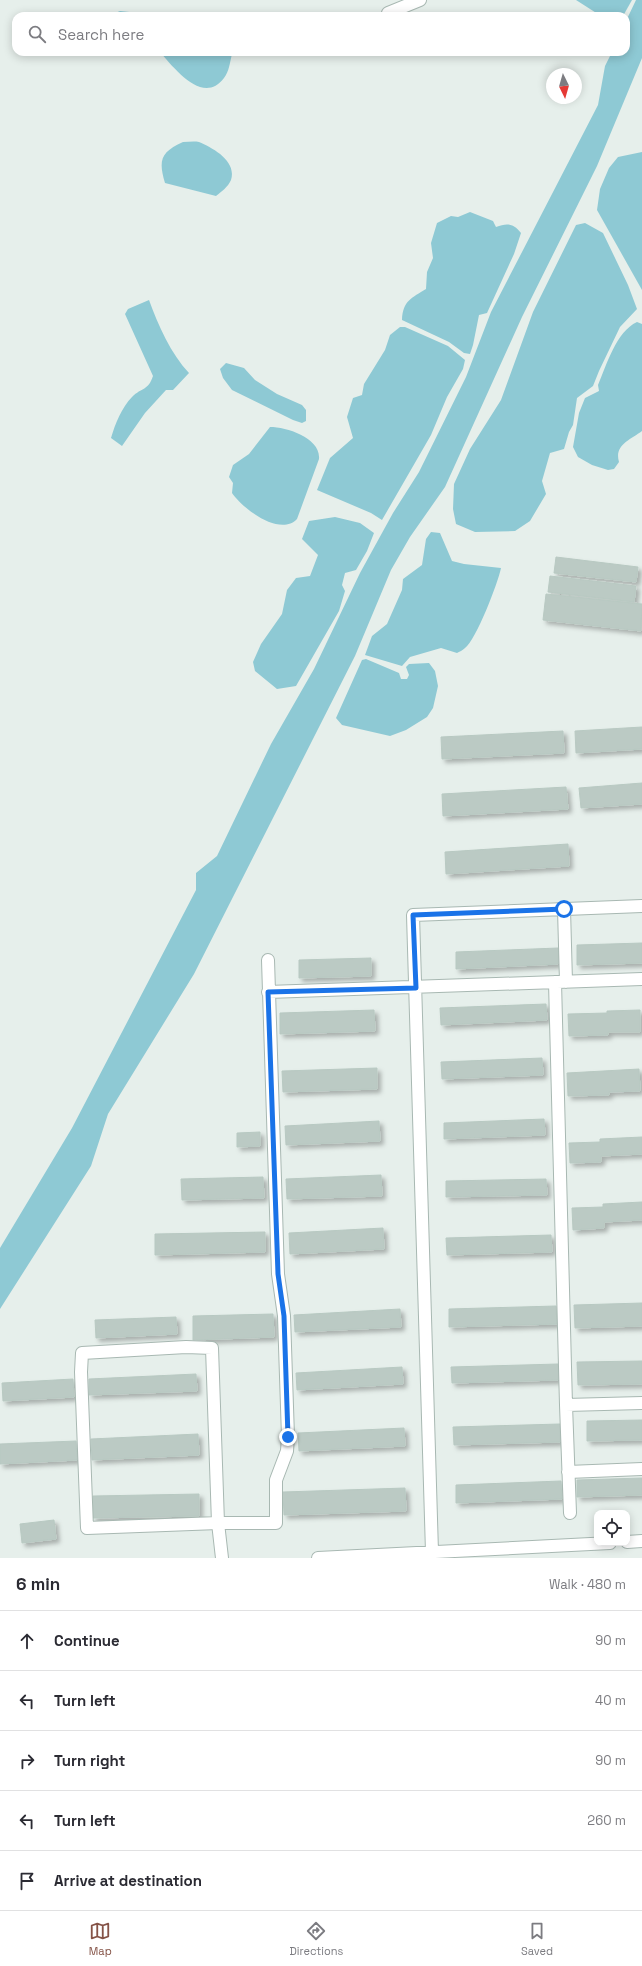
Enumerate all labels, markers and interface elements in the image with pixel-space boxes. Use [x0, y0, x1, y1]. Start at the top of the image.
search box [12, 12, 630, 56]
icon: search [26, 23, 48, 45]
text: Search here [58, 25, 144, 44]
north arrow [546, 68, 582, 104]
route start [555, 900, 573, 918]
route end [279, 1428, 297, 1446]
map controls [594, 1510, 630, 1546]
button: locate [594, 1510, 630, 1546]
text: 6 min [16, 1573, 60, 1595]
text: Walk · 480 m [549, 1576, 626, 1593]
icon: ahead [16, 1630, 38, 1652]
text: Continue [54, 1631, 120, 1650]
text: 90 m [595, 1632, 626, 1649]
icon: left [16, 1690, 38, 1712]
text: Turn left [54, 1691, 116, 1710]
text: 40 m [595, 1692, 626, 1709]
icon: right [16, 1750, 38, 1772]
text: Turn right [54, 1751, 125, 1770]
text: 90 m [595, 1752, 626, 1769]
icon: left [16, 1810, 38, 1832]
text: Turn left [54, 1811, 116, 1830]
text: 260 m [587, 1812, 626, 1829]
icon: arrive [16, 1870, 38, 1892]
text: Arrive at destination [54, 1871, 202, 1890]
tab: Map [89, 1920, 112, 1958]
tab: Directions [289, 1920, 343, 1958]
tab: Saved [521, 1920, 553, 1958]

